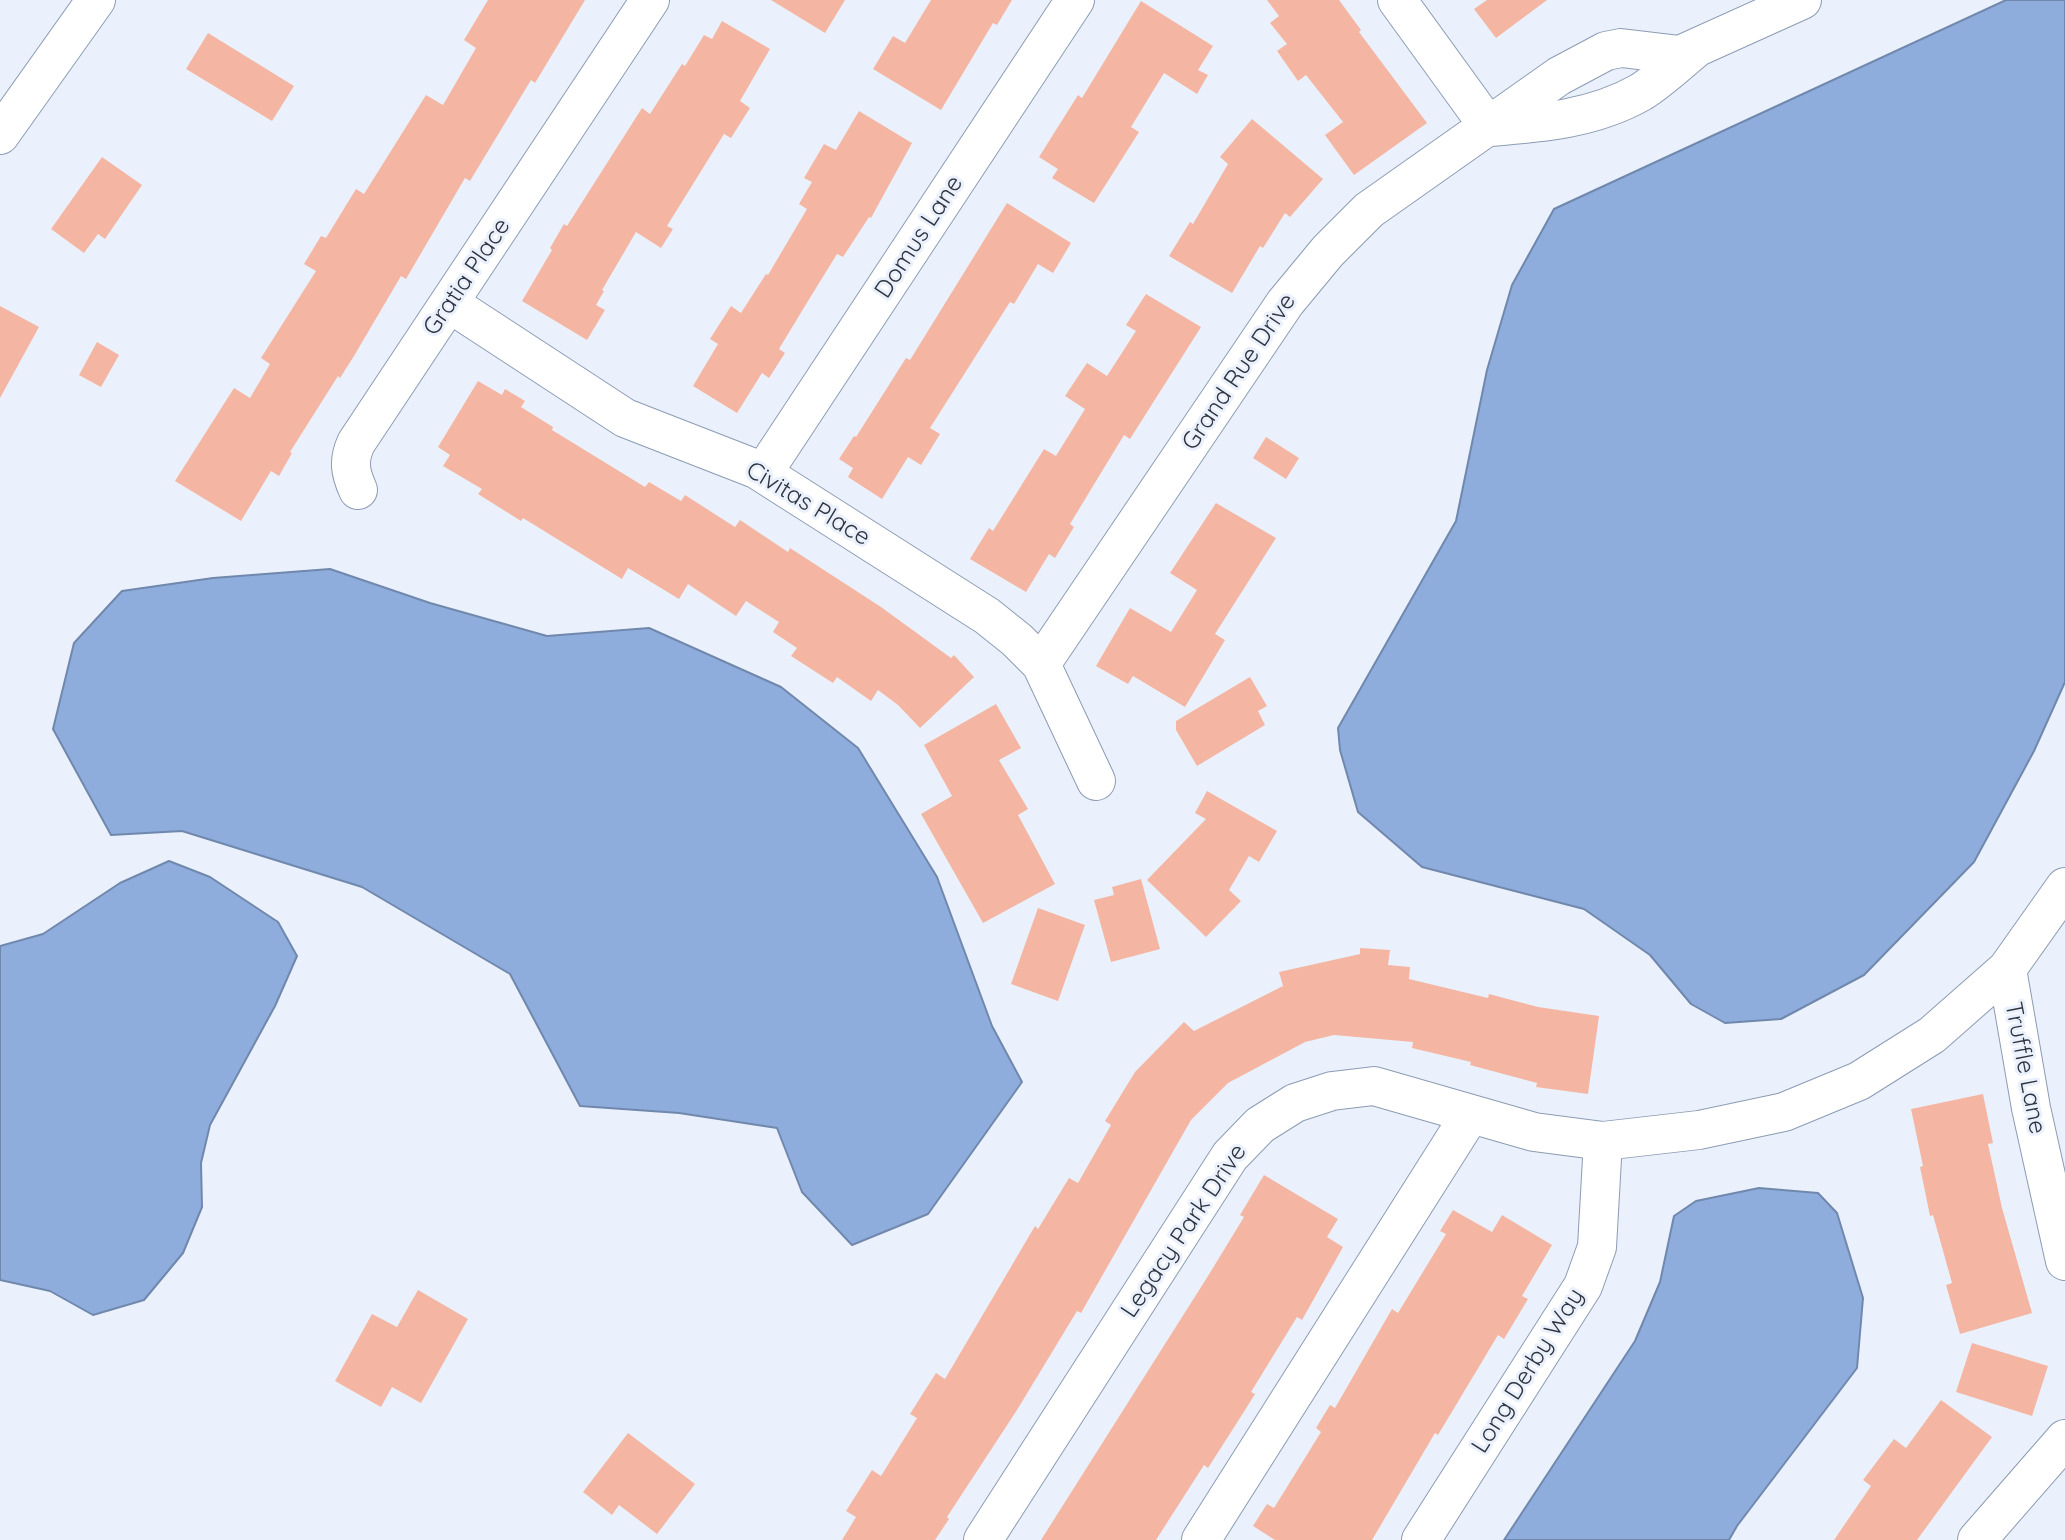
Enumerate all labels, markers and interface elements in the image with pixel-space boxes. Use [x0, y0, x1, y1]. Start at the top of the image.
street label: Domus Lane [869, 170, 969, 304]
street label: Gratia Place [417, 213, 517, 341]
street label: Grand Rue Drive [1176, 288, 1302, 456]
street label: Civitas Place [741, 456, 875, 552]
street label: Truffle Lane [1998, 1000, 2052, 1136]
street label: Legacy Park Drive [1115, 1139, 1253, 1323]
street label: Long Derby Way [1466, 1283, 1590, 1459]

